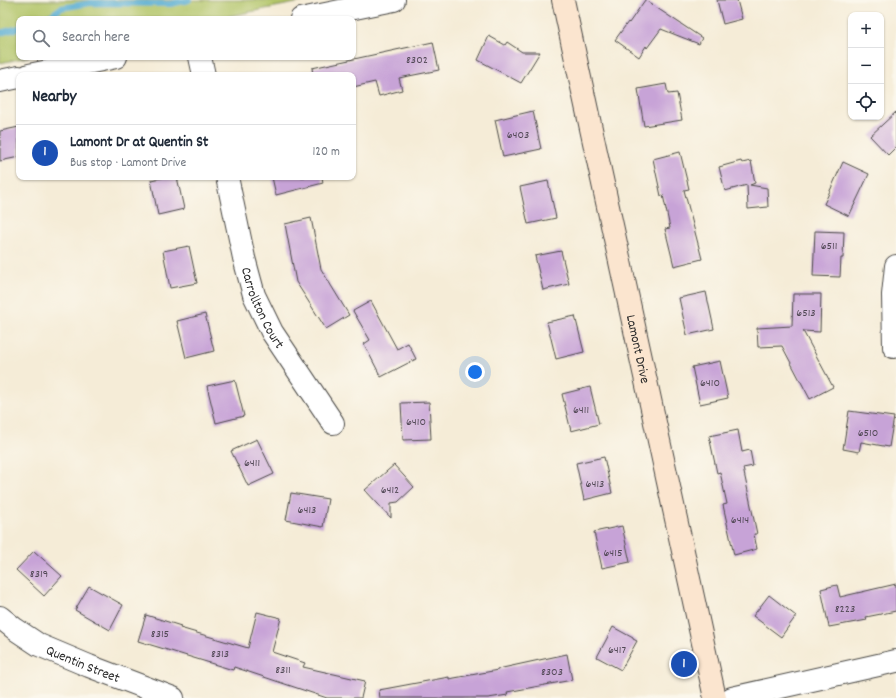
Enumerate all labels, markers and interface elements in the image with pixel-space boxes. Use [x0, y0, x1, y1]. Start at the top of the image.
map controls [848, 12, 884, 120]
button: + [848, 12, 884, 48]
search box [16, 16, 356, 60]
icon: search [30, 27, 52, 49]
text: Search here [62, 27, 130, 49]
button: − [848, 48, 884, 84]
house number: 8302 [406, 52, 428, 69]
button: locate [848, 84, 884, 120]
text: Nearby [32, 86, 76, 110]
house number: 6403 [507, 127, 529, 144]
text: Lamont Dr at Quentin St [70, 132, 208, 154]
text: 1 [44, 143, 46, 162]
text: 120 m [312, 143, 340, 162]
text: Bus stop · Lamont Drive [70, 154, 186, 173]
house number: 6511 [821, 238, 837, 255]
street label: Carrollton Court [235, 265, 288, 353]
house number: 6513 [796, 305, 816, 322]
street label: Lamont Drive [620, 313, 654, 386]
your location [465, 362, 485, 382]
house number: 6410 [700, 375, 720, 392]
house number: 6411 [573, 402, 589, 419]
house number: 6410 [406, 414, 426, 431]
house number: 6510 [858, 425, 878, 442]
house number: 6411 [244, 455, 260, 472]
house number: 6413 [586, 476, 604, 493]
house number: 6412 [381, 482, 399, 499]
house number: 6413 [298, 502, 316, 519]
house number: 6414 [731, 512, 749, 529]
house number: 6415 [603, 545, 623, 562]
house number: 8319 [30, 566, 48, 583]
house number: 8223 [835, 601, 855, 618]
house number: 8315 [151, 626, 169, 643]
street label: Quentin Street [42, 641, 123, 689]
house number: 6417 [608, 642, 626, 659]
house number: 8313 [211, 646, 229, 663]
pin: 1 [671, 649, 697, 679]
house number: 8311 [275, 662, 291, 679]
house number: 8303 [541, 664, 563, 681]

